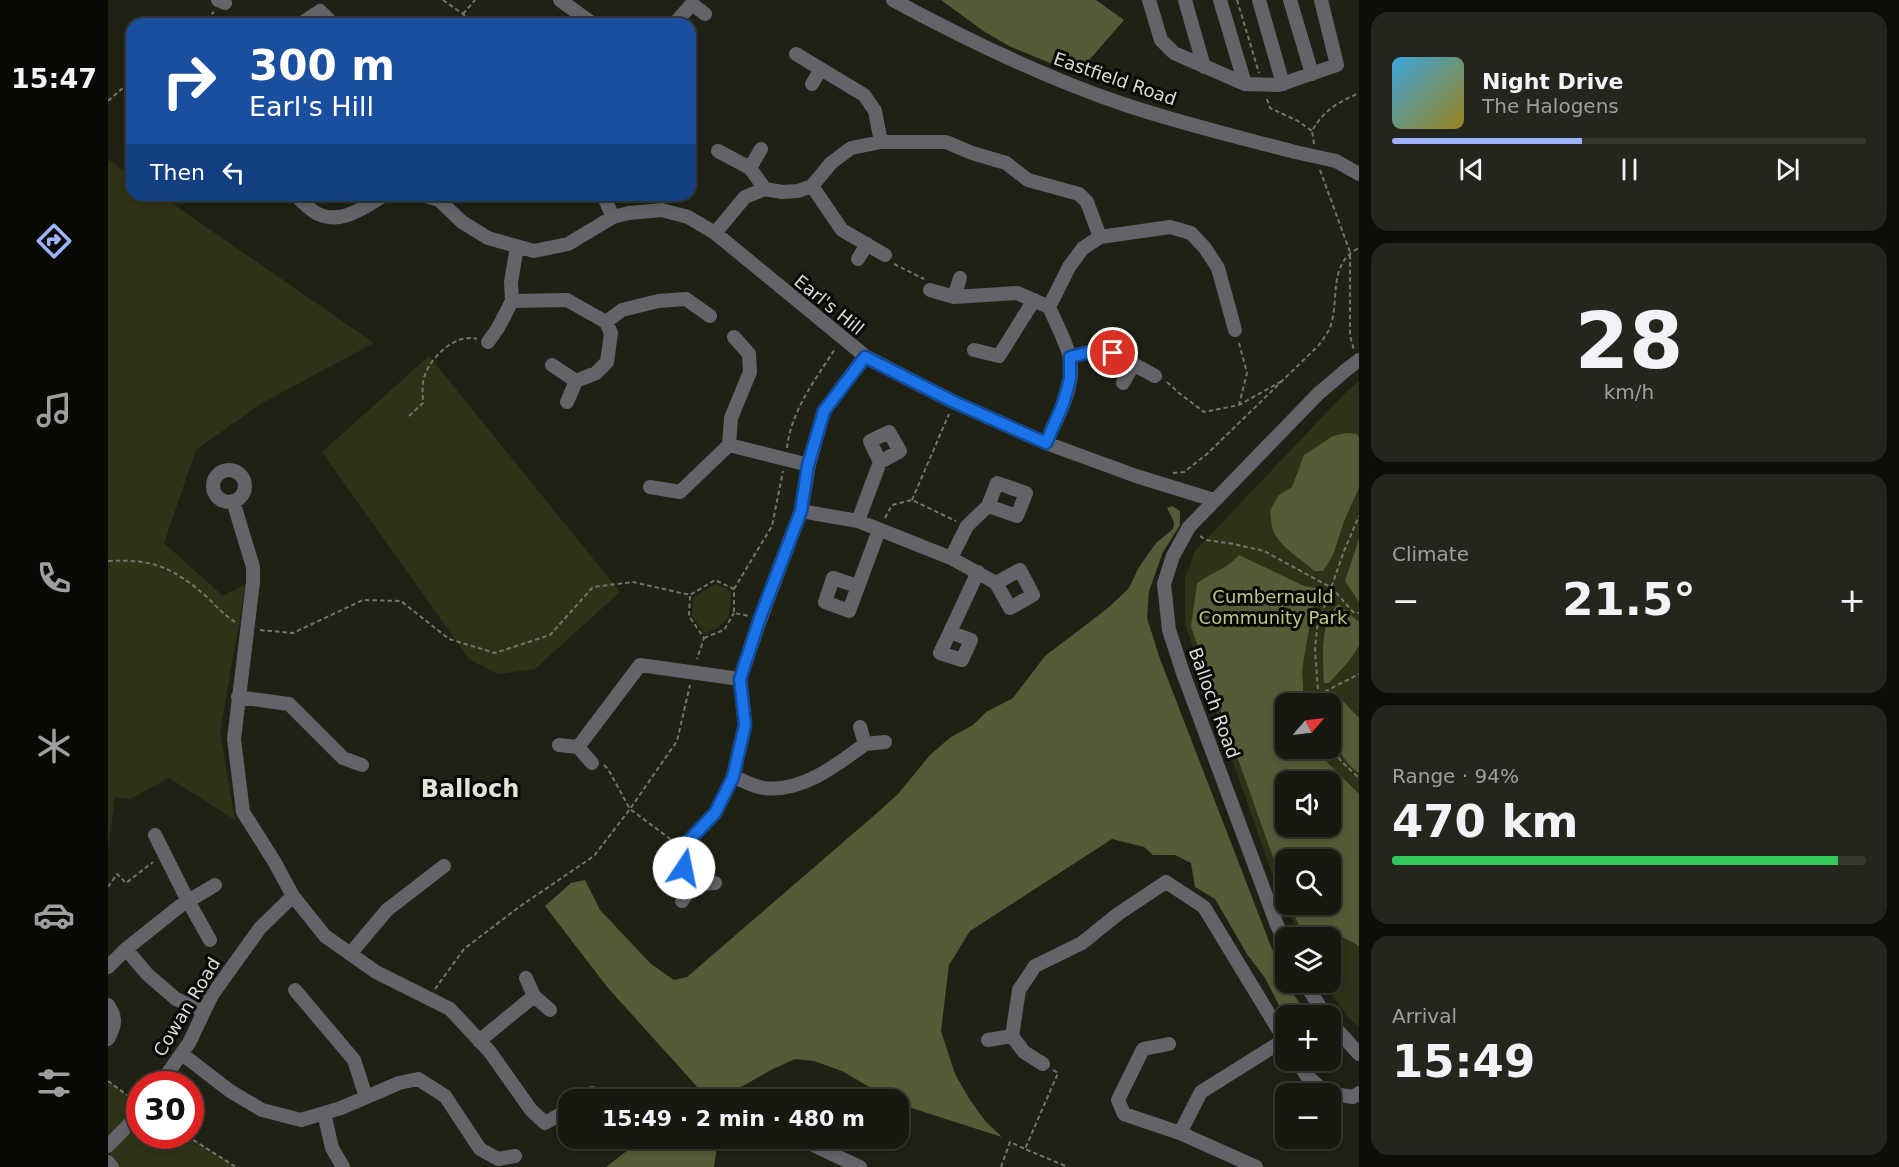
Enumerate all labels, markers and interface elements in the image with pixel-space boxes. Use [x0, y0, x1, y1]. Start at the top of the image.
text: 300 m [249, 41, 395, 90]
icon: right [150, 42, 228, 120]
street label: Eastfield Road [1051, 48, 1179, 109]
text: 15:47 [11, 63, 97, 94]
text: Night Drive [1482, 69, 1623, 94]
text: Earl's Hill [249, 91, 374, 122]
text: The Halogens [1482, 94, 1619, 118]
icon: previous [1455, 153, 1488, 186]
icon: pause [1613, 153, 1646, 186]
icon: next [1771, 153, 1804, 186]
icon: left [217, 156, 250, 189]
text: Then [150, 160, 205, 185]
icon: directions [33, 220, 75, 262]
street label: Earl's Hill [790, 270, 868, 339]
text: 28 [1575, 296, 1683, 386]
pin [1087, 327, 1138, 378]
icon: arrive [1096, 336, 1129, 369]
text: km/h [1604, 380, 1654, 404]
icon: music [33, 389, 75, 431]
text: Climate [1392, 542, 1469, 566]
icon: phone [33, 557, 75, 599]
text: 21.5° [1562, 573, 1696, 626]
text: − [1392, 581, 1420, 620]
text: + [1838, 581, 1866, 620]
park label: Cumbernauld Community Park [1199, 586, 1348, 628]
street label: Balloch Road [1185, 644, 1244, 761]
north arrow [1275, 693, 1341, 759]
map controls [1275, 693, 1341, 1149]
icon: climate [33, 725, 75, 767]
text: Range · 94% [1392, 764, 1519, 788]
button: sound [1275, 771, 1341, 837]
district label: Balloch [421, 775, 519, 803]
text: 470 km [1392, 795, 1578, 848]
position arrow [652, 836, 716, 900]
button: search [1275, 849, 1341, 915]
icon: car [33, 894, 75, 936]
button: layers [1275, 927, 1341, 993]
street label: Cowan Road [149, 953, 224, 1060]
text: Arrival [1392, 1004, 1457, 1028]
button: + [1275, 1005, 1341, 1071]
text: 15:49 [1392, 1035, 1535, 1088]
icon: filters [33, 1062, 75, 1104]
speed limit sign: 30 [126, 1071, 204, 1149]
button: − [1275, 1083, 1341, 1149]
text: 15:49 · 2 min · 480 m [602, 1106, 865, 1131]

